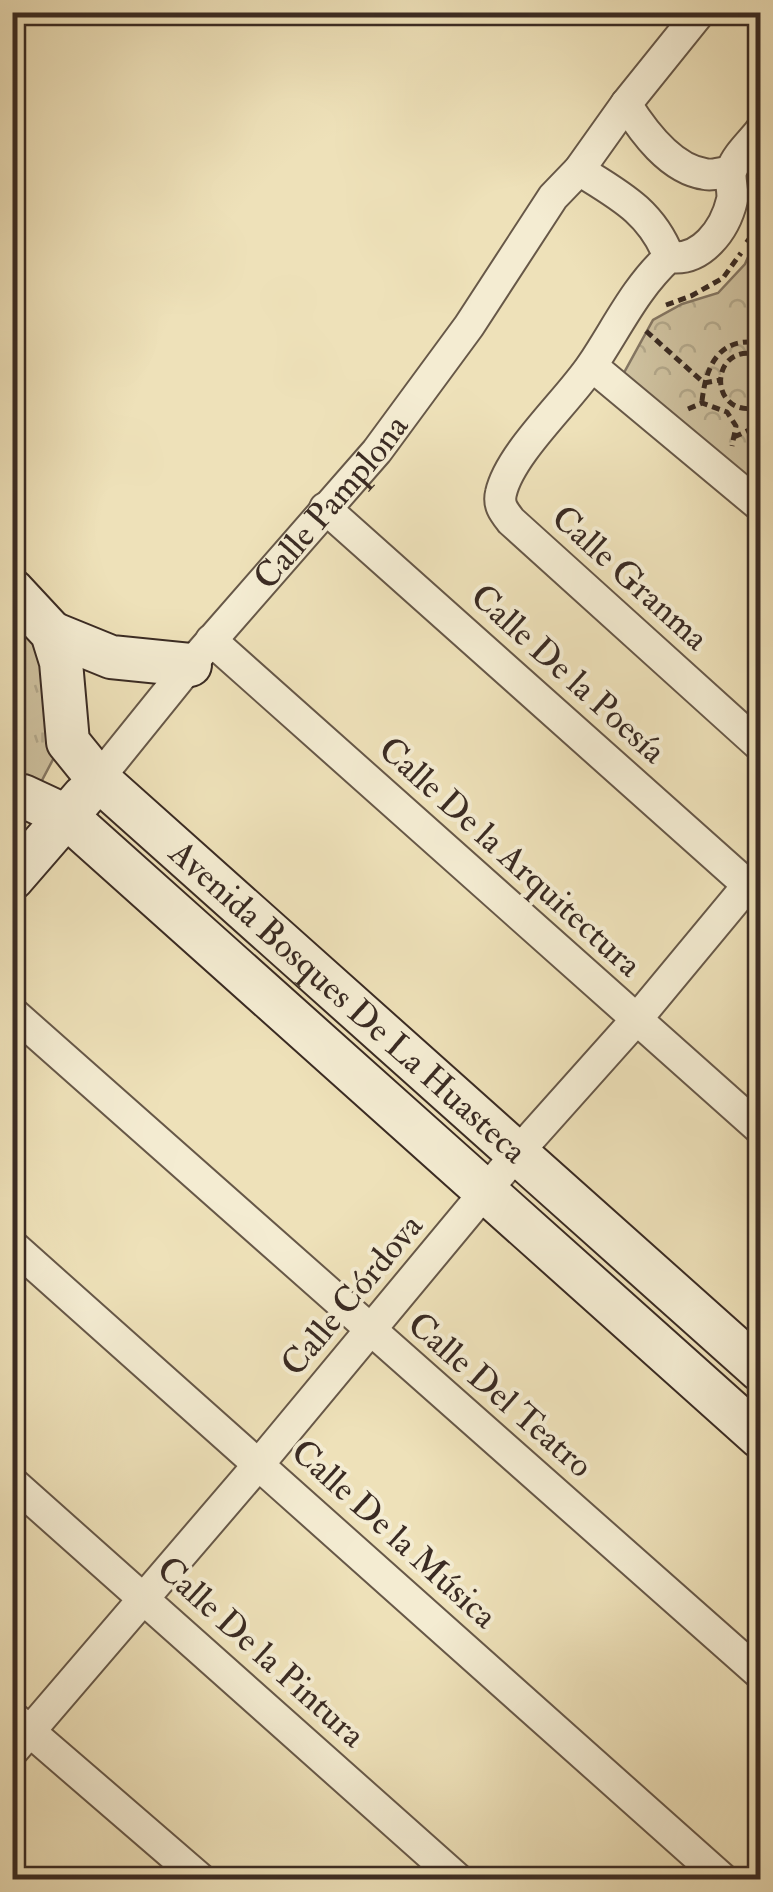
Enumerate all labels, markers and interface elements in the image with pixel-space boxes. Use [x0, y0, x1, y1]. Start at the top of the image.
street label: Calle Pamplona [244, 406, 419, 599]
street label: Calle Granma [542, 496, 718, 660]
street label: Calle De la Poesía [461, 575, 675, 774]
street label: Calle De la Arquitectura [369, 727, 651, 987]
street label: Avenida Bosques De La Huasteca [159, 830, 536, 1174]
street label: Calle Córdova [271, 1205, 433, 1385]
street label: Calle Del Teatro [398, 1303, 602, 1487]
street label: Calle De la Música [282, 1430, 507, 1638]
street label: Calle De la Pintura [148, 1547, 375, 1758]

